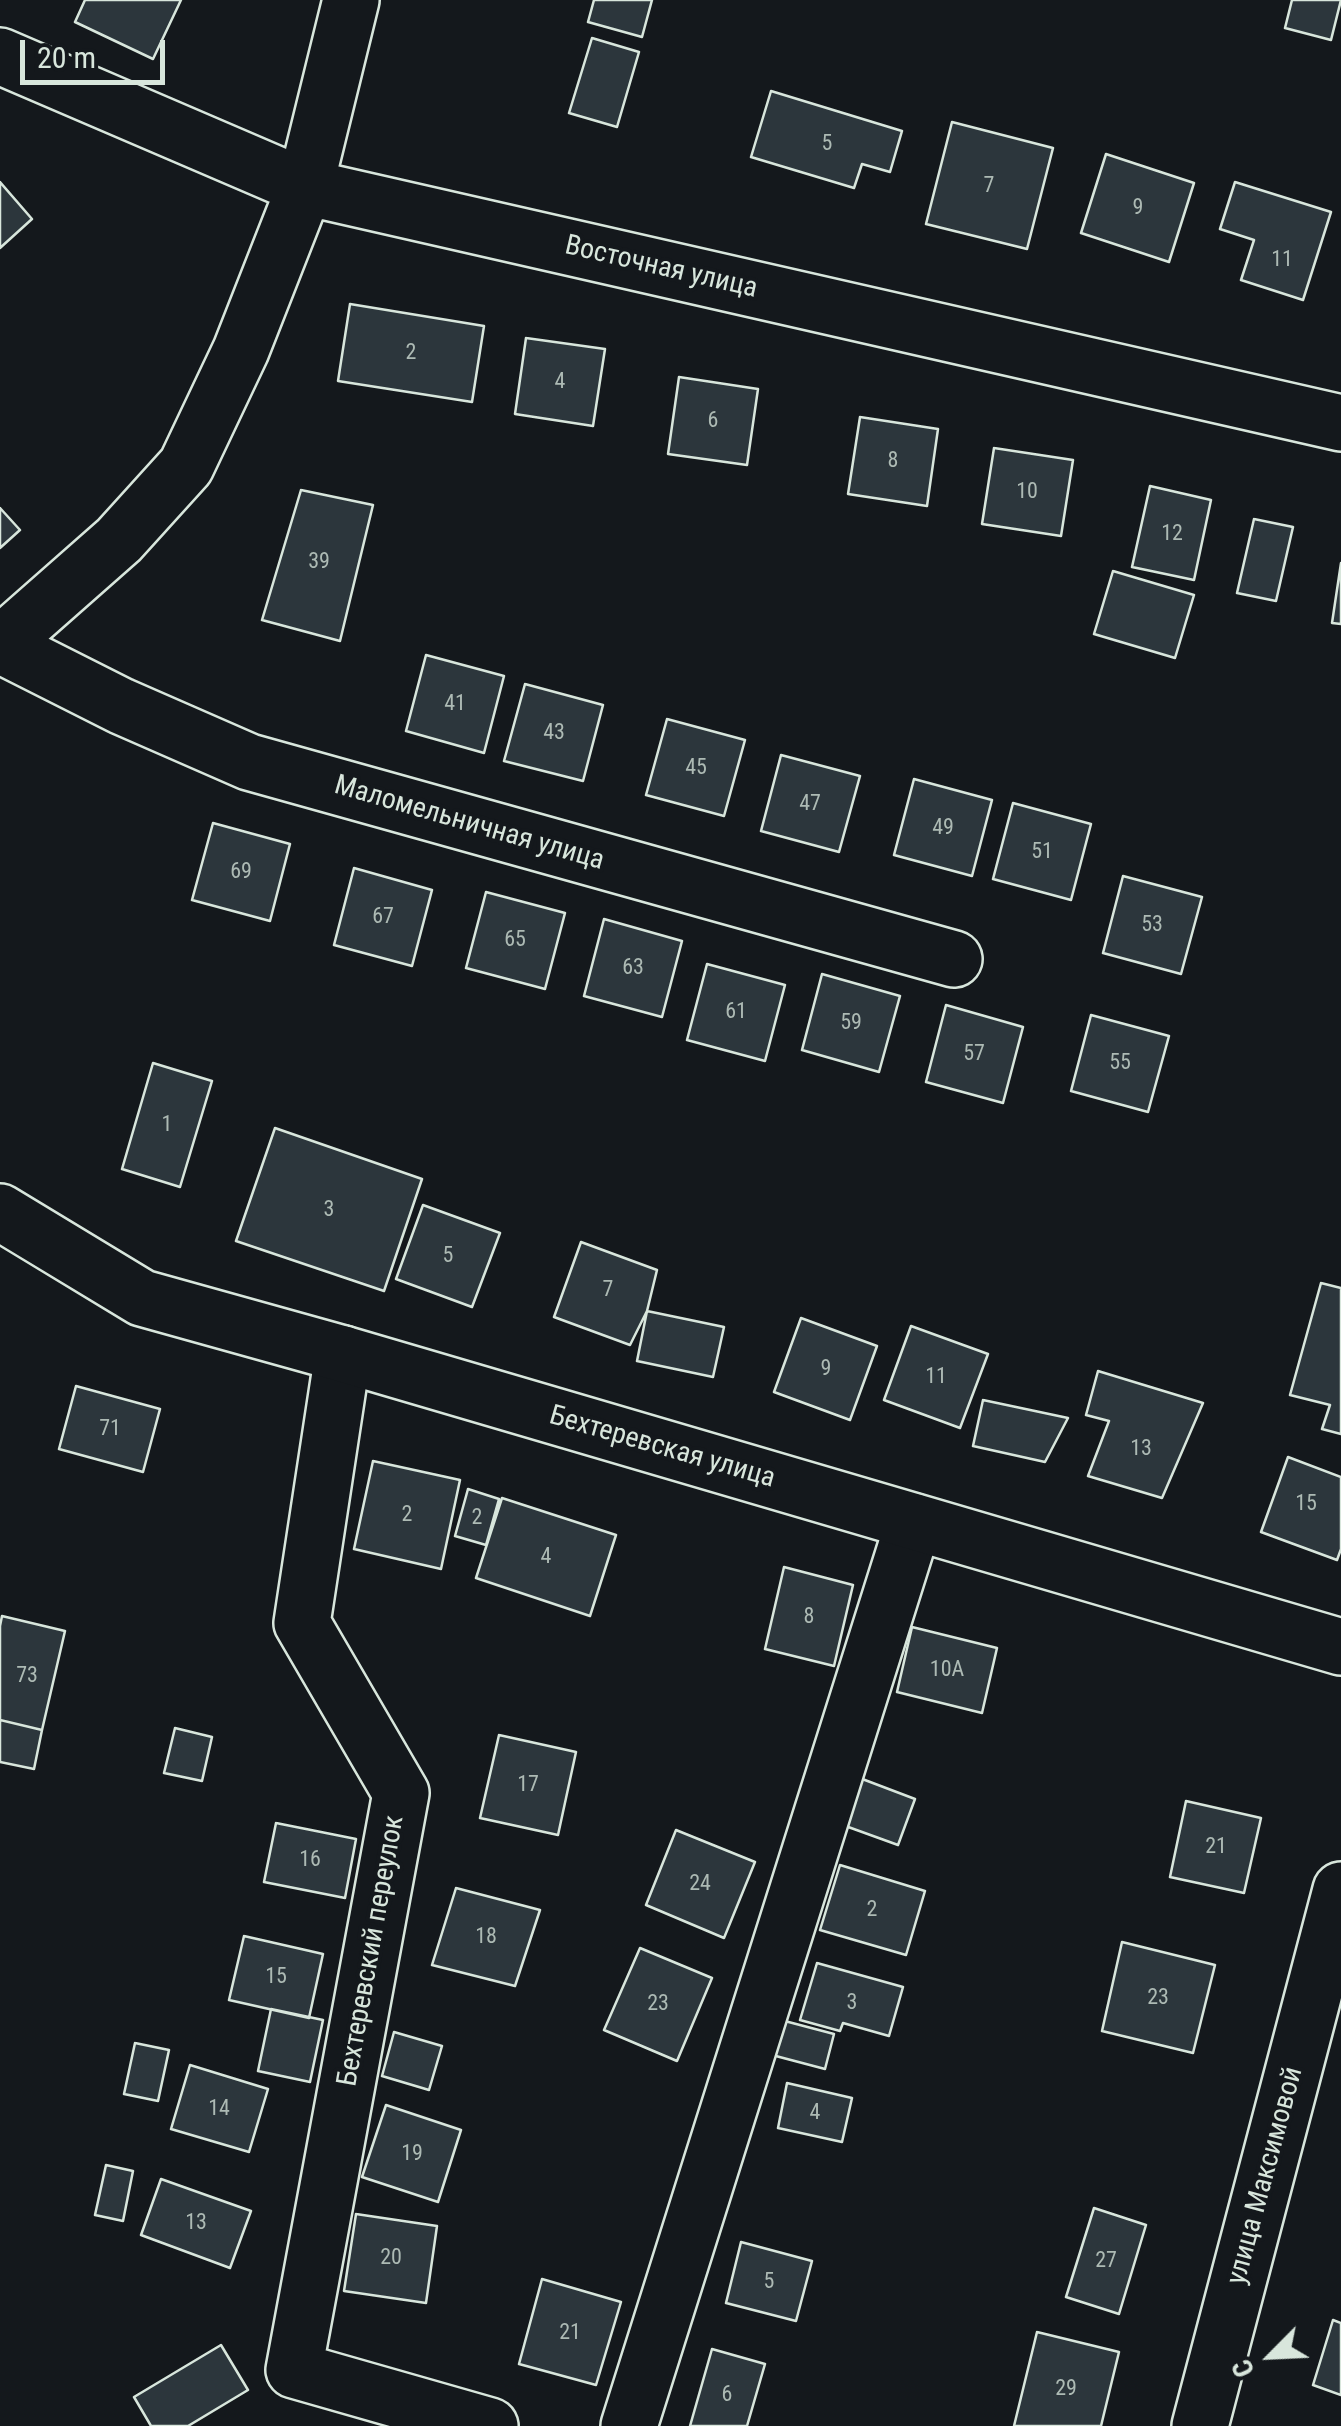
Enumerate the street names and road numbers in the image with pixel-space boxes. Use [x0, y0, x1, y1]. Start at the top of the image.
street label: Восточная улица [562, 230, 760, 306]
street label: Маломельничная улица [330, 769, 608, 879]
street label: Бехтеревская улица [545, 1400, 779, 1496]
street label: Бехтеревский переулок [332, 1813, 412, 2089]
street label: улица Максимовой [1221, 2064, 1311, 2288]

